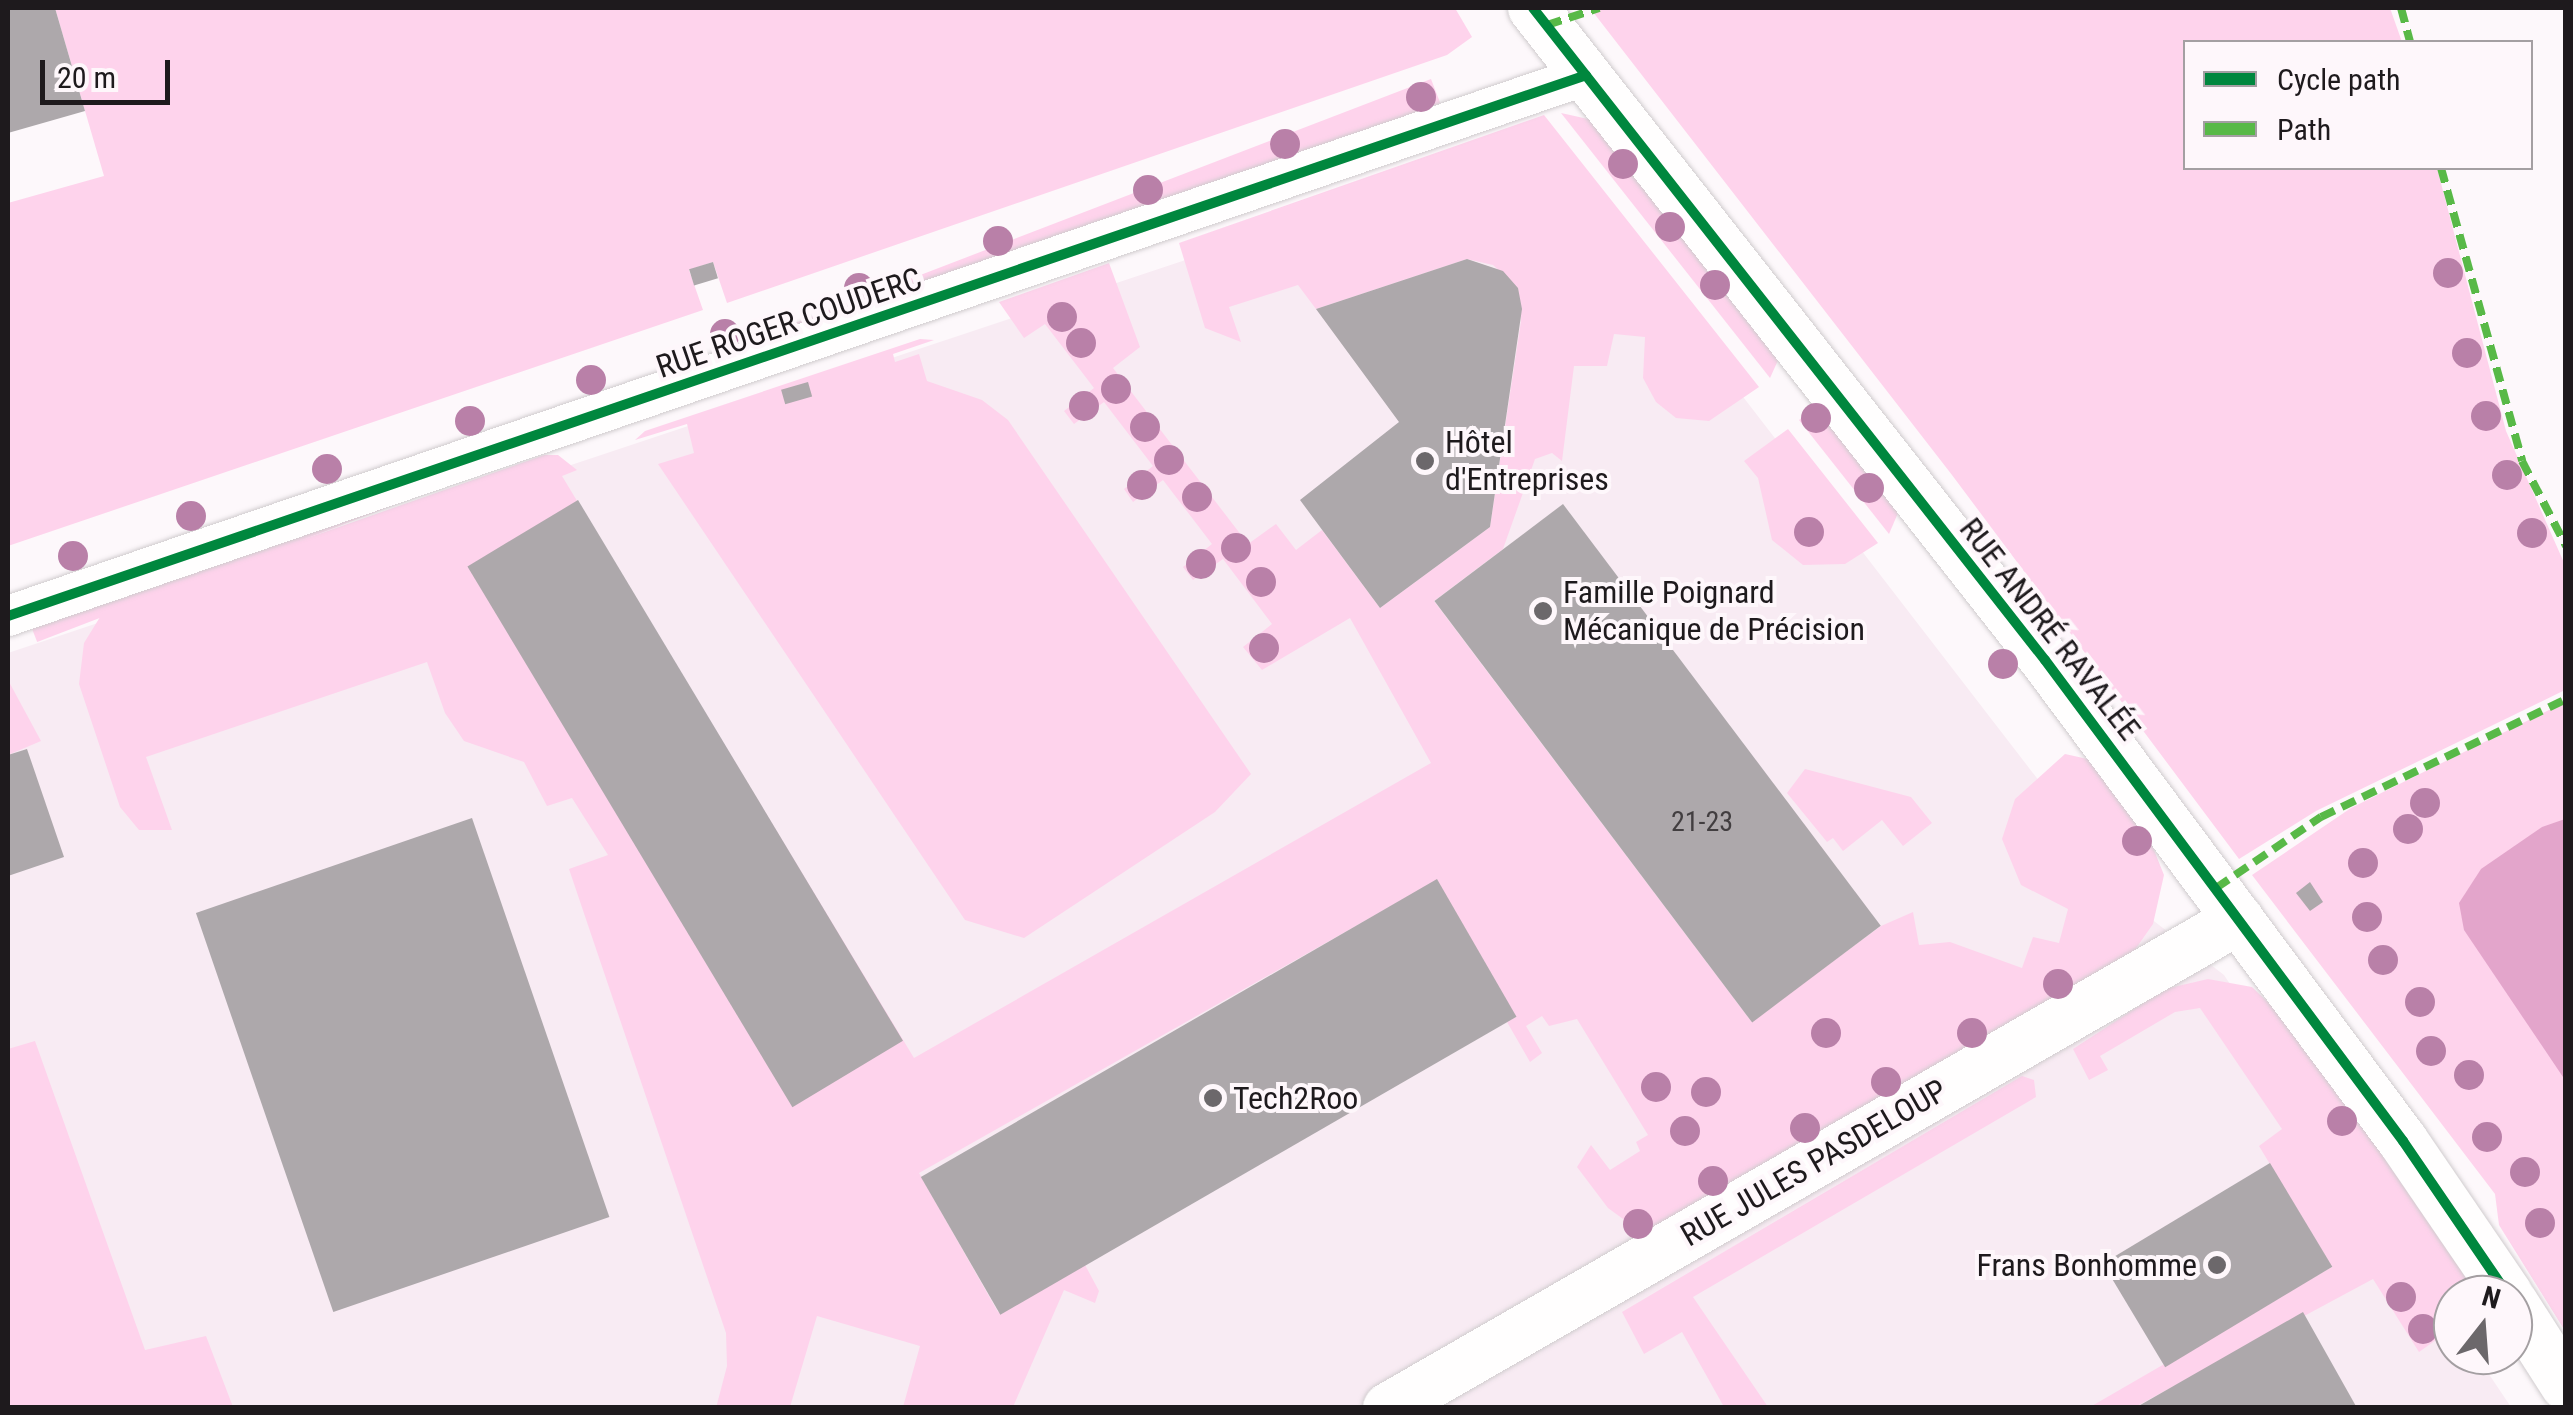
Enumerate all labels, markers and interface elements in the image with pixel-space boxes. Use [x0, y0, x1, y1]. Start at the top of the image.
scale bar [45, 40, 175, 102]
legend [2183, 40, 2533, 170]
text: 20 m [57, 60, 116, 95]
text: Cycle path [2277, 62, 2401, 97]
text: Path [2277, 112, 2331, 147]
street label: RUE ROGER COUDERC [651, 260, 927, 386]
place label: Hôtel d'Entreprises [1445, 424, 1609, 499]
marker: Hôtel d'Entreprises [1414, 450, 1436, 472]
street label: RUE ANDRÉ RAVALÉE [1951, 510, 2149, 748]
place label: Famille Poignard Mécanique de Précision [1563, 574, 1865, 649]
marker: Famille Poignard Mécanique de Précision [1532, 600, 1554, 622]
house number: 21-23 [1671, 805, 1733, 839]
street label: RUE JULES PASDELOUP [1674, 1071, 1954, 1255]
place label: Tech2Roo [1233, 1079, 1358, 1117]
marker: Tech2Roo [1202, 1087, 1224, 1109]
place label: Frans Bonhomme [1976, 1246, 2197, 1284]
marker: Frans Bonhomme [2206, 1254, 2228, 1276]
north arrow [2433, 1275, 2533, 1375]
text: N [2478, 1279, 2504, 1316]

